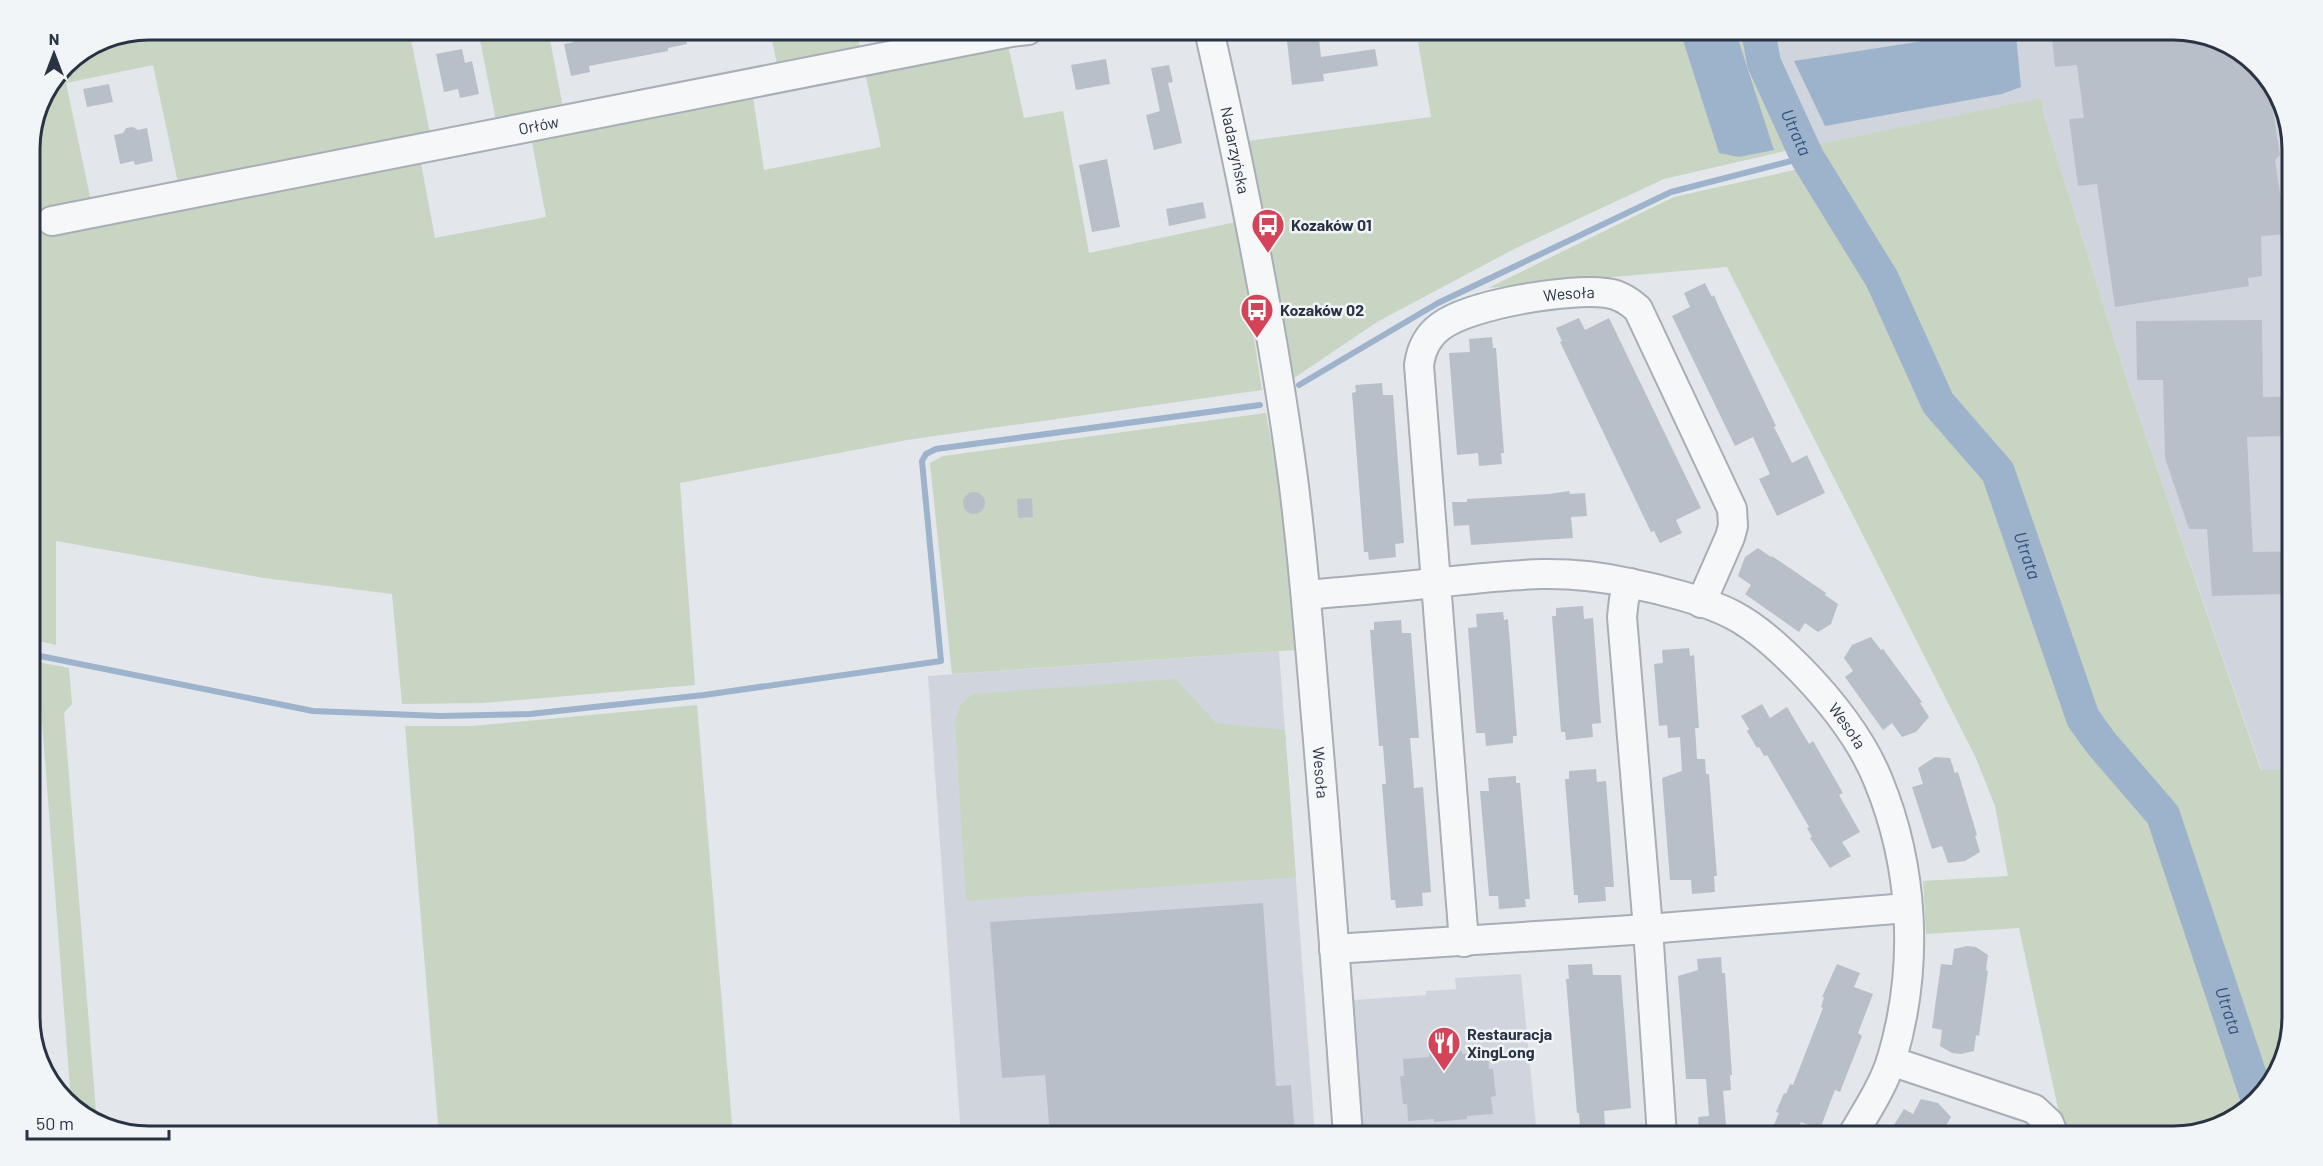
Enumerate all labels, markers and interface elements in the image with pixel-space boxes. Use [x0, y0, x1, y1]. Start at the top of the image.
north arrow [24, 24, 84, 84]
text: N [49, 29, 59, 48]
street label: Nadarzyńska [1217, 105, 1254, 195]
water label: Utrata [1776, 105, 1817, 159]
street label: Orłów [517, 111, 561, 138]
bus stop icon: Kozaków 01 [1250, 207, 1286, 254]
place label: Kozaków 01 [1291, 215, 1372, 234]
street label: Wesoła [1542, 282, 1595, 305]
bus stop icon: Kozaków 02 [1239, 292, 1275, 339]
place label: Kozaków 02 [1280, 300, 1364, 319]
water label: Utrata [2009, 528, 2046, 582]
street label: Wesoła [1825, 699, 1870, 752]
street label: Wesoła [1310, 746, 1333, 799]
water label: Utrata [2211, 984, 2247, 1037]
place label: Restauracja XingLong [1467, 1024, 1552, 1061]
restaurant icon: Restauracja XingLong [1426, 1025, 1462, 1072]
scale bar [27, 1103, 170, 1141]
text: 50 m [36, 1112, 74, 1134]

